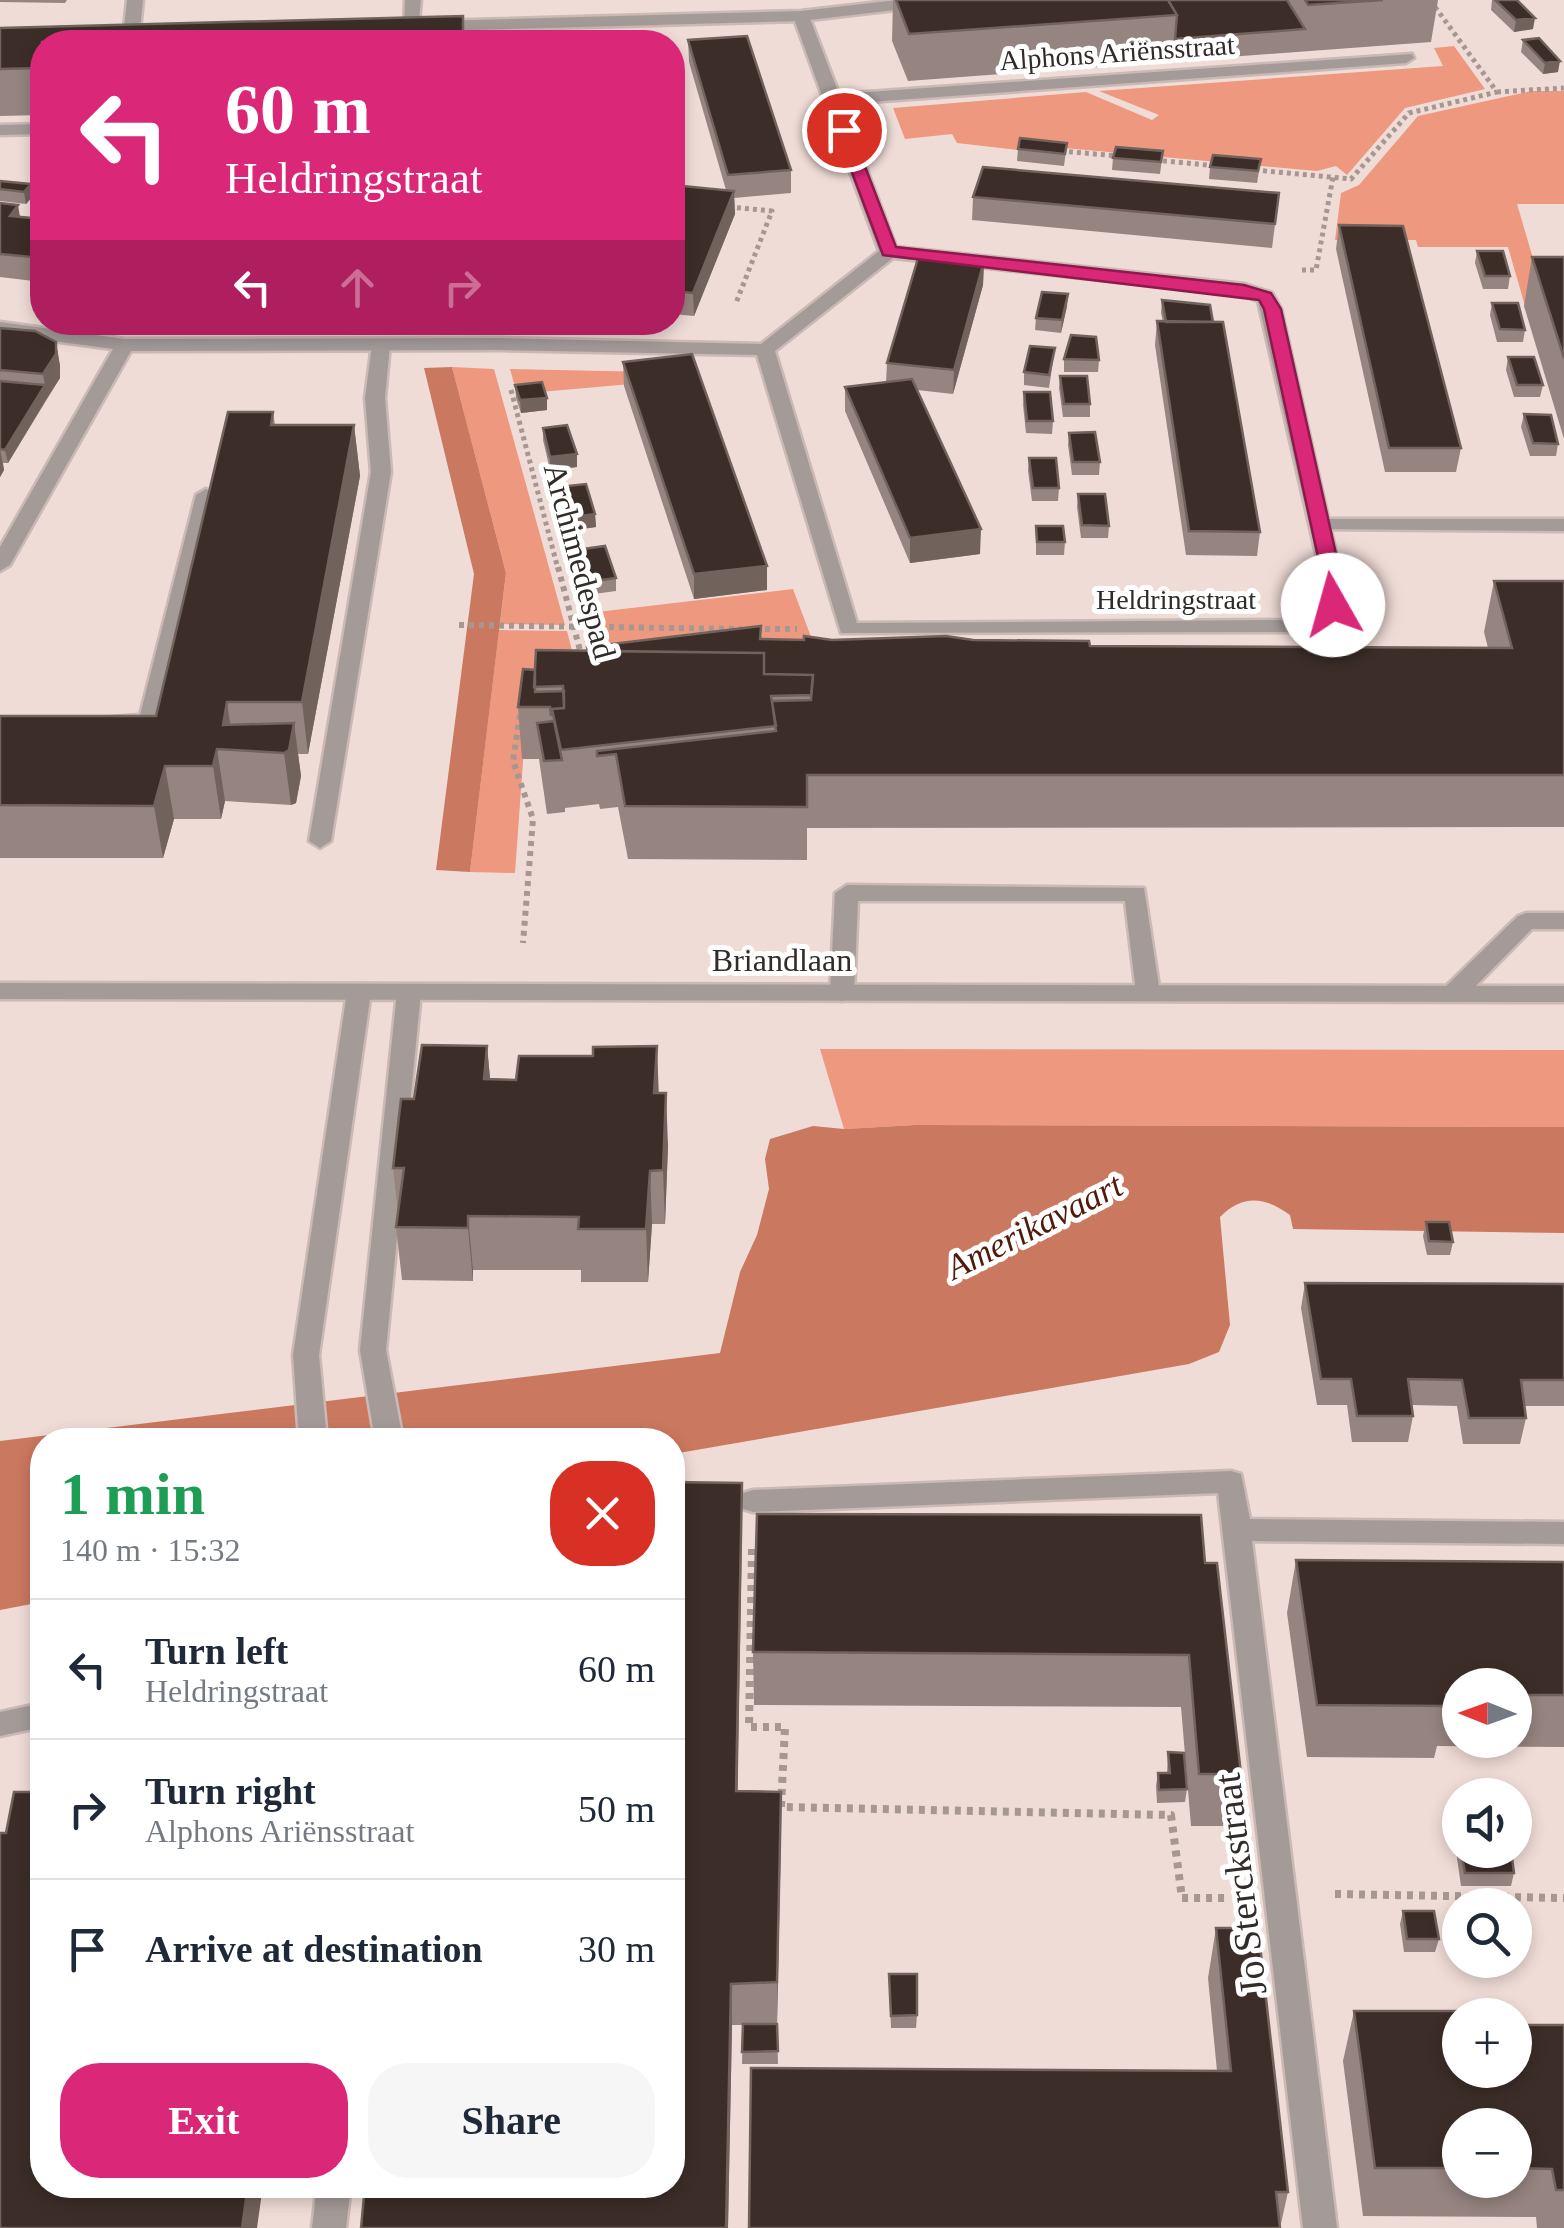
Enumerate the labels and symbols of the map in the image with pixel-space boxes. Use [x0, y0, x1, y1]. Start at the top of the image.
street label: Alphons Ariënsstraat [998, 29, 1236, 76]
pin [802, 88, 887, 173]
street label: Archimedespad [537, 459, 623, 663]
position arrow [1281, 553, 1385, 657]
street label: Heldringstraat [1096, 584, 1256, 615]
street label: Briandlaan [712, 942, 852, 978]
water label: Amerikavaart [938, 1165, 1130, 1288]
north arrow [1442, 1668, 1532, 1758]
street label: Jo Sterckstraat [1206, 1771, 1274, 1997]

